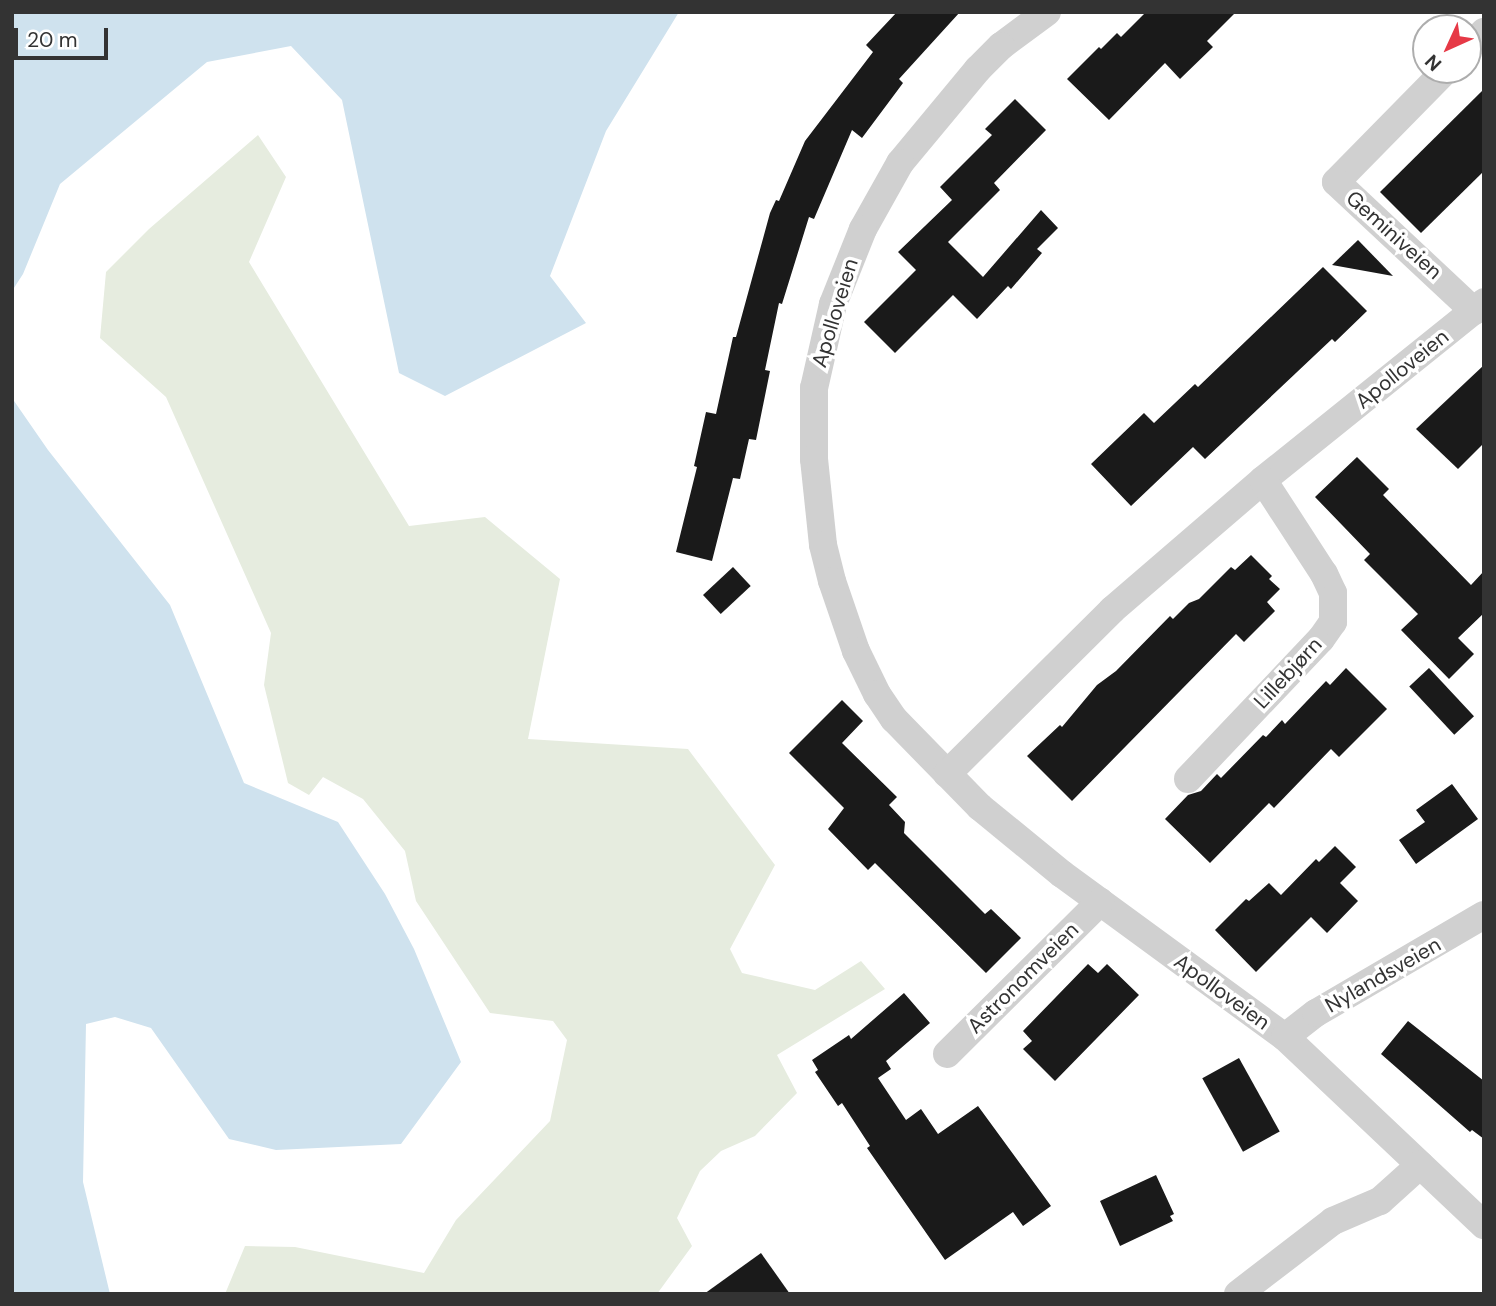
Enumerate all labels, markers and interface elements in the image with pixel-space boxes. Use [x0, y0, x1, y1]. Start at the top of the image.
scale bar [18, 14, 112, 58]
north arrow [1412, 14, 1482, 84]
text: 20 m [27, 26, 78, 54]
text: N [1419, 49, 1447, 77]
street label: Geminiveien [1341, 185, 1447, 285]
street label: Apolloveien [807, 256, 863, 370]
street label: Apolloveien [1350, 324, 1454, 414]
street label: Lillebjørn [1249, 632, 1327, 714]
street label: Astronomveien [962, 917, 1084, 1039]
street label: Nylandsveien [1321, 932, 1445, 1018]
street label: Apolloveien [1169, 949, 1275, 1035]

